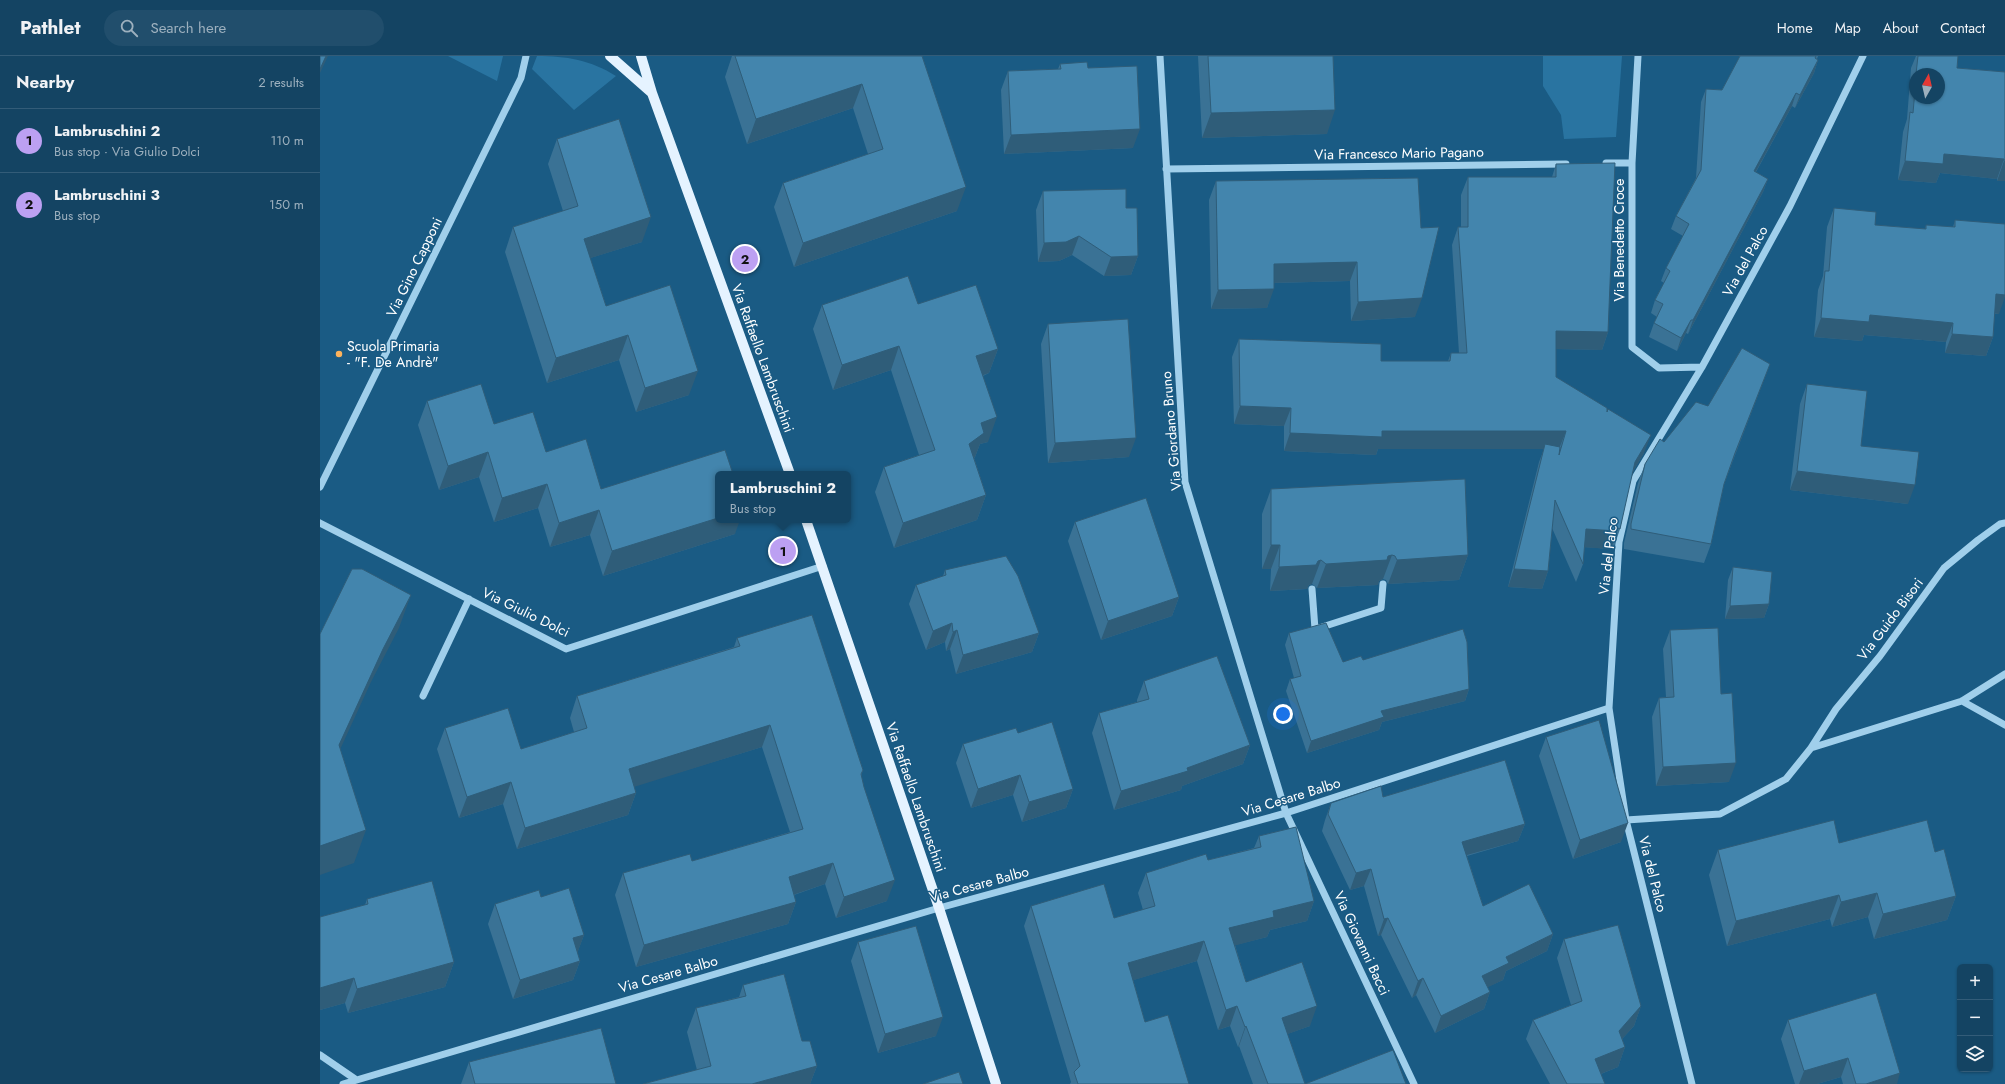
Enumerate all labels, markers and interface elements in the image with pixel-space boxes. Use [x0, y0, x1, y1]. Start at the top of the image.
search box [104, 10, 384, 46]
text: Pathlet [20, 14, 80, 41]
icon: search [118, 17, 140, 39]
text: Search here [150, 17, 226, 39]
text: Home [1777, 18, 1813, 38]
text: Map [1835, 18, 1861, 38]
text: About [1883, 18, 1918, 38]
text: Contact [1940, 18, 1985, 38]
north arrow [1909, 68, 1945, 104]
text: Nearby [16, 70, 74, 94]
text: 2 results [258, 73, 304, 92]
text: Lambruschini 2 [54, 120, 160, 142]
text: 1 [26, 131, 32, 150]
text: 110 m [270, 131, 304, 150]
text: Bus stop · Via Giulio Dolci [54, 142, 200, 161]
street label: Via Francesco Mario Pagano [1314, 142, 1484, 164]
street label: Via Benedetto Croce [1609, 179, 1629, 301]
text: Lambruschini 3 [54, 184, 160, 206]
text: 2 [25, 195, 33, 214]
text: 150 m [269, 195, 304, 214]
text: Bus stop [54, 206, 100, 225]
street label: Via Gino Capponi [381, 214, 447, 320]
street label: Via del Palco [1717, 222, 1773, 300]
pin: 2 [732, 244, 758, 274]
street label: Via Raffaello Lambruschini [727, 281, 799, 435]
place label: Scuola Primaria - "F. De Andrè" [347, 336, 439, 372]
marker: Scuola Primaria - "F. De Andrè" [334, 349, 344, 359]
street label: Via Giordano Bruno [1156, 370, 1186, 491]
popup [715, 471, 851, 523]
text: Lambruschini 2 [730, 477, 836, 499]
text: Bus stop [730, 499, 776, 518]
street label: Via del Palco [1593, 516, 1623, 596]
pin: 1 [770, 536, 796, 566]
street label: Via Guido Bisori [1852, 574, 1928, 664]
street label: Via Giulio Dolci [479, 582, 573, 642]
your location [1273, 704, 1293, 724]
street label: Via Raffaello Lambruschini [881, 720, 951, 874]
street label: Via Cesare Balbo [1239, 772, 1343, 822]
street label: Via del Palco [1634, 834, 1672, 915]
street label: Via Cesare Balbo [927, 861, 1031, 907]
street label: Via Giovanni Bacci [1329, 888, 1395, 998]
street label: Via Cesare Balbo [616, 950, 720, 998]
map controls [1957, 964, 1993, 1072]
button: + [1957, 964, 1993, 1000]
button: − [1957, 1000, 1993, 1036]
button: layers [1957, 1036, 1993, 1072]

